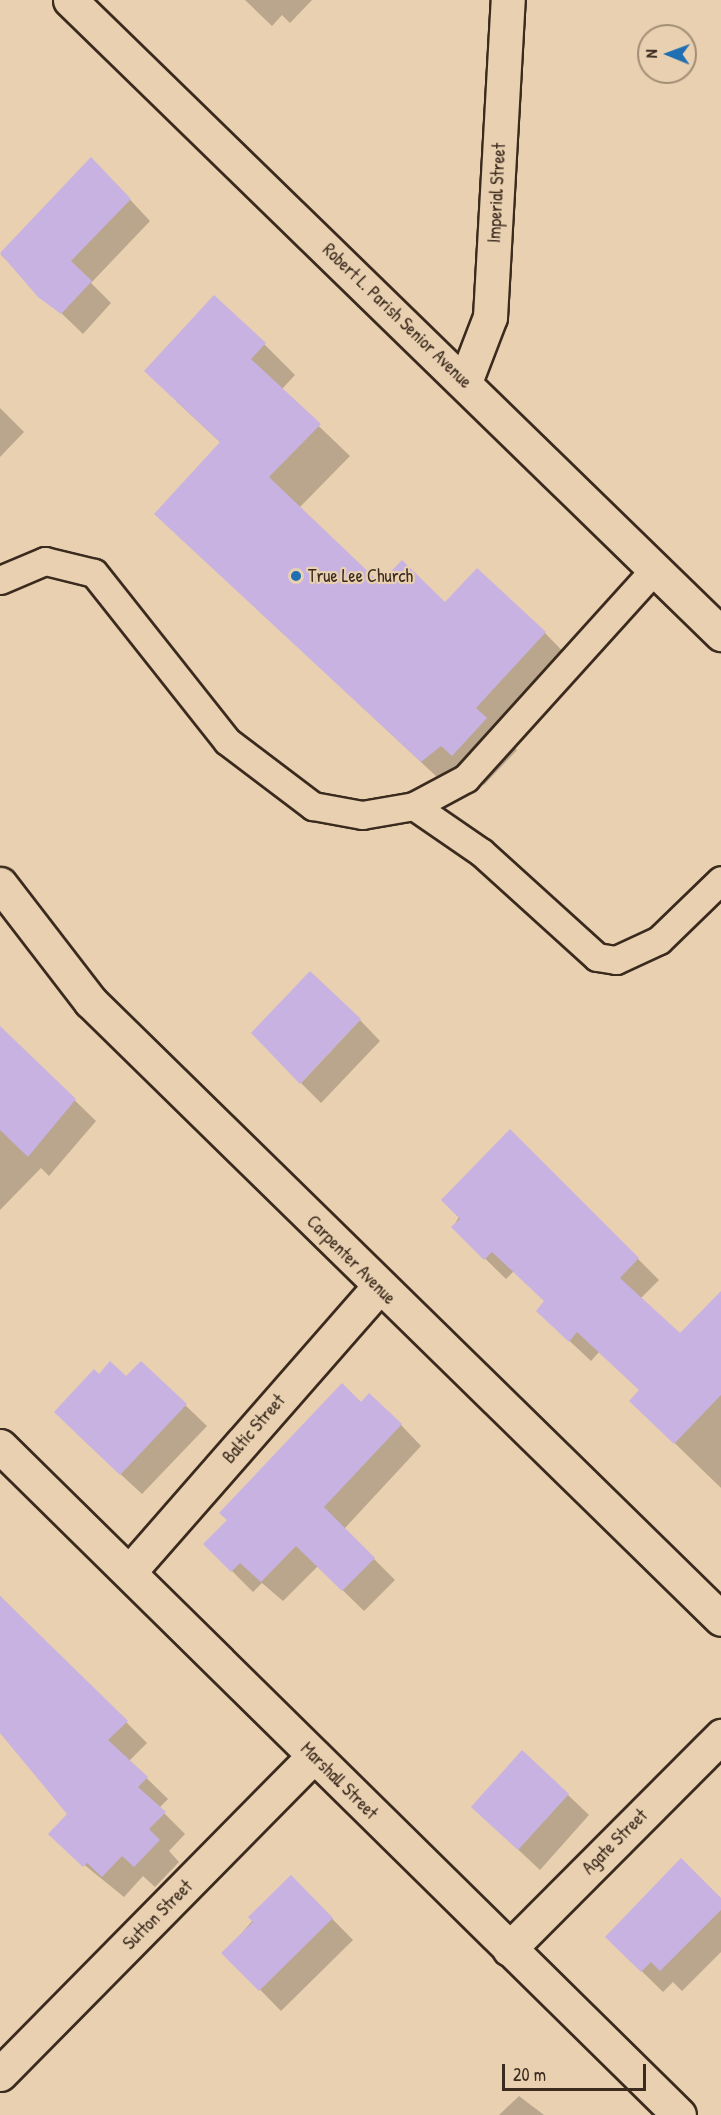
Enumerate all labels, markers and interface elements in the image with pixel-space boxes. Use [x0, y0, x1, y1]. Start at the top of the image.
north arrow [637, 24, 697, 84]
text: N [640, 49, 662, 58]
street label: Imperial Street [484, 142, 510, 244]
street label: Robert L. Parish Senior Avenue [318, 239, 476, 393]
place label: True Lee Church [308, 565, 413, 587]
marker: True Lee Church [289, 569, 303, 583]
street label: Carpenter Avenue [302, 1211, 400, 1309]
street label: Baltic Street [218, 1390, 290, 1468]
street label: Marshall Street [296, 1738, 382, 1824]
street label: Agate Street [578, 1805, 652, 1879]
street label: Sutton Street [119, 1876, 197, 1954]
scale bar [505, 2052, 649, 2090]
text: 20 m [513, 2062, 546, 2087]

